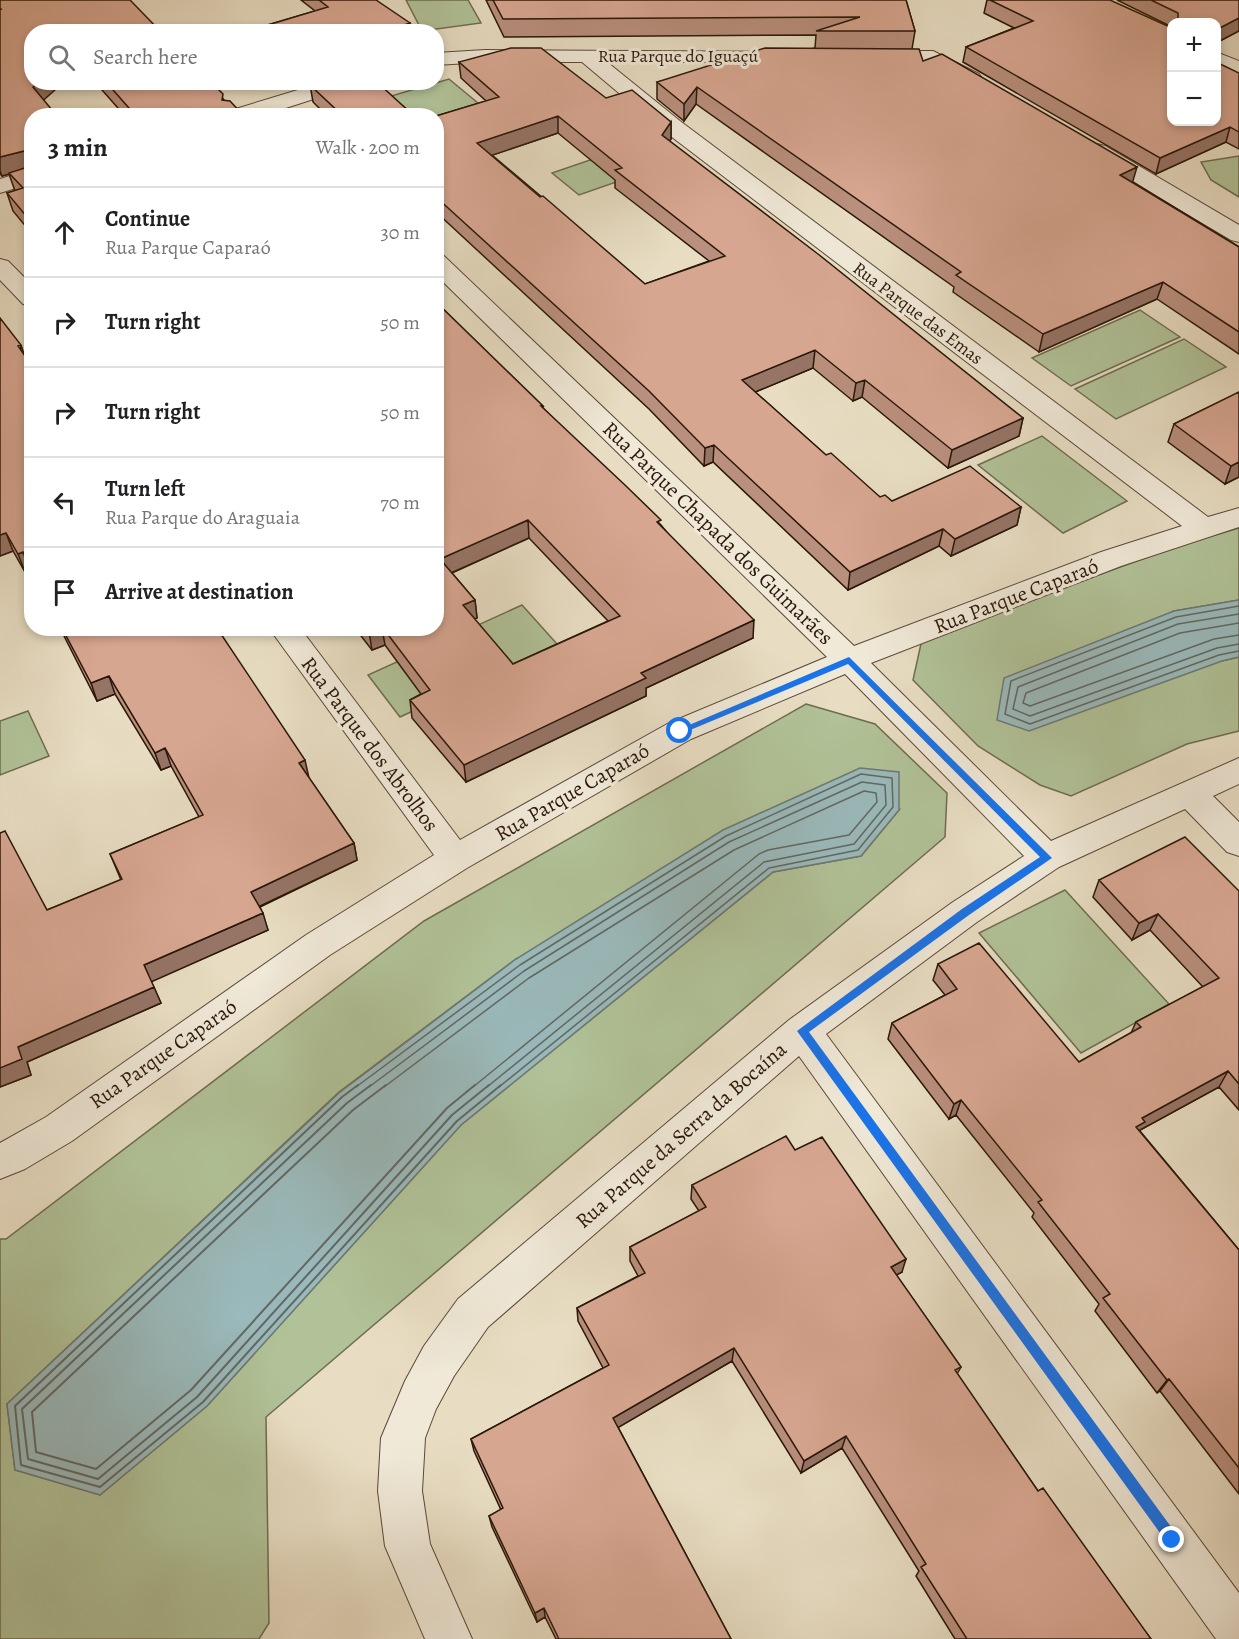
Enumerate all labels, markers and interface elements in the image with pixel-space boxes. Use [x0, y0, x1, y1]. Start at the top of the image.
map controls [1167, 18, 1221, 126]
button: + [1167, 18, 1221, 72]
search box [24, 24, 444, 90]
icon: search [45, 41, 78, 74]
text: Search here [93, 42, 198, 72]
street label: Rua Parque do Iguaçú [598, 44, 758, 68]
button: − [1167, 72, 1221, 126]
text: 3 min [48, 130, 108, 165]
text: Walk · 200 m [316, 134, 420, 161]
text: Continue [105, 204, 190, 234]
icon: ahead [48, 216, 81, 249]
text: 30 m [380, 219, 420, 246]
text: Rua Parque Caparaó [105, 234, 271, 261]
street label: Rua Parque das Emas [848, 256, 988, 370]
icon: right [48, 306, 81, 339]
text: Turn right [105, 307, 201, 337]
text: 50 m [380, 309, 420, 336]
icon: right [48, 396, 81, 429]
text: Turn right [105, 397, 201, 427]
text: 50 m [380, 399, 420, 426]
street label: Rua Parque Chapada dos Guimarães [597, 415, 839, 651]
text: Turn left [105, 474, 185, 504]
icon: left [48, 486, 81, 519]
text: 70 m [380, 489, 420, 516]
text: Rua Parque do Araguaia [105, 504, 300, 531]
street label: Rua Parque Caparaó [930, 552, 1102, 640]
icon: arrive [48, 576, 81, 609]
text: Arrive at destination [105, 577, 294, 607]
street label: Rua Parque dos Abrolhos [295, 651, 445, 837]
route start [666, 717, 692, 743]
street label: Rua Parque Caparaó [490, 736, 654, 848]
street label: Rua Parque Caparaó [84, 993, 242, 1115]
street label: Rua Parque da Serra da Bocaína [570, 1035, 793, 1234]
route end [1158, 1526, 1184, 1552]

